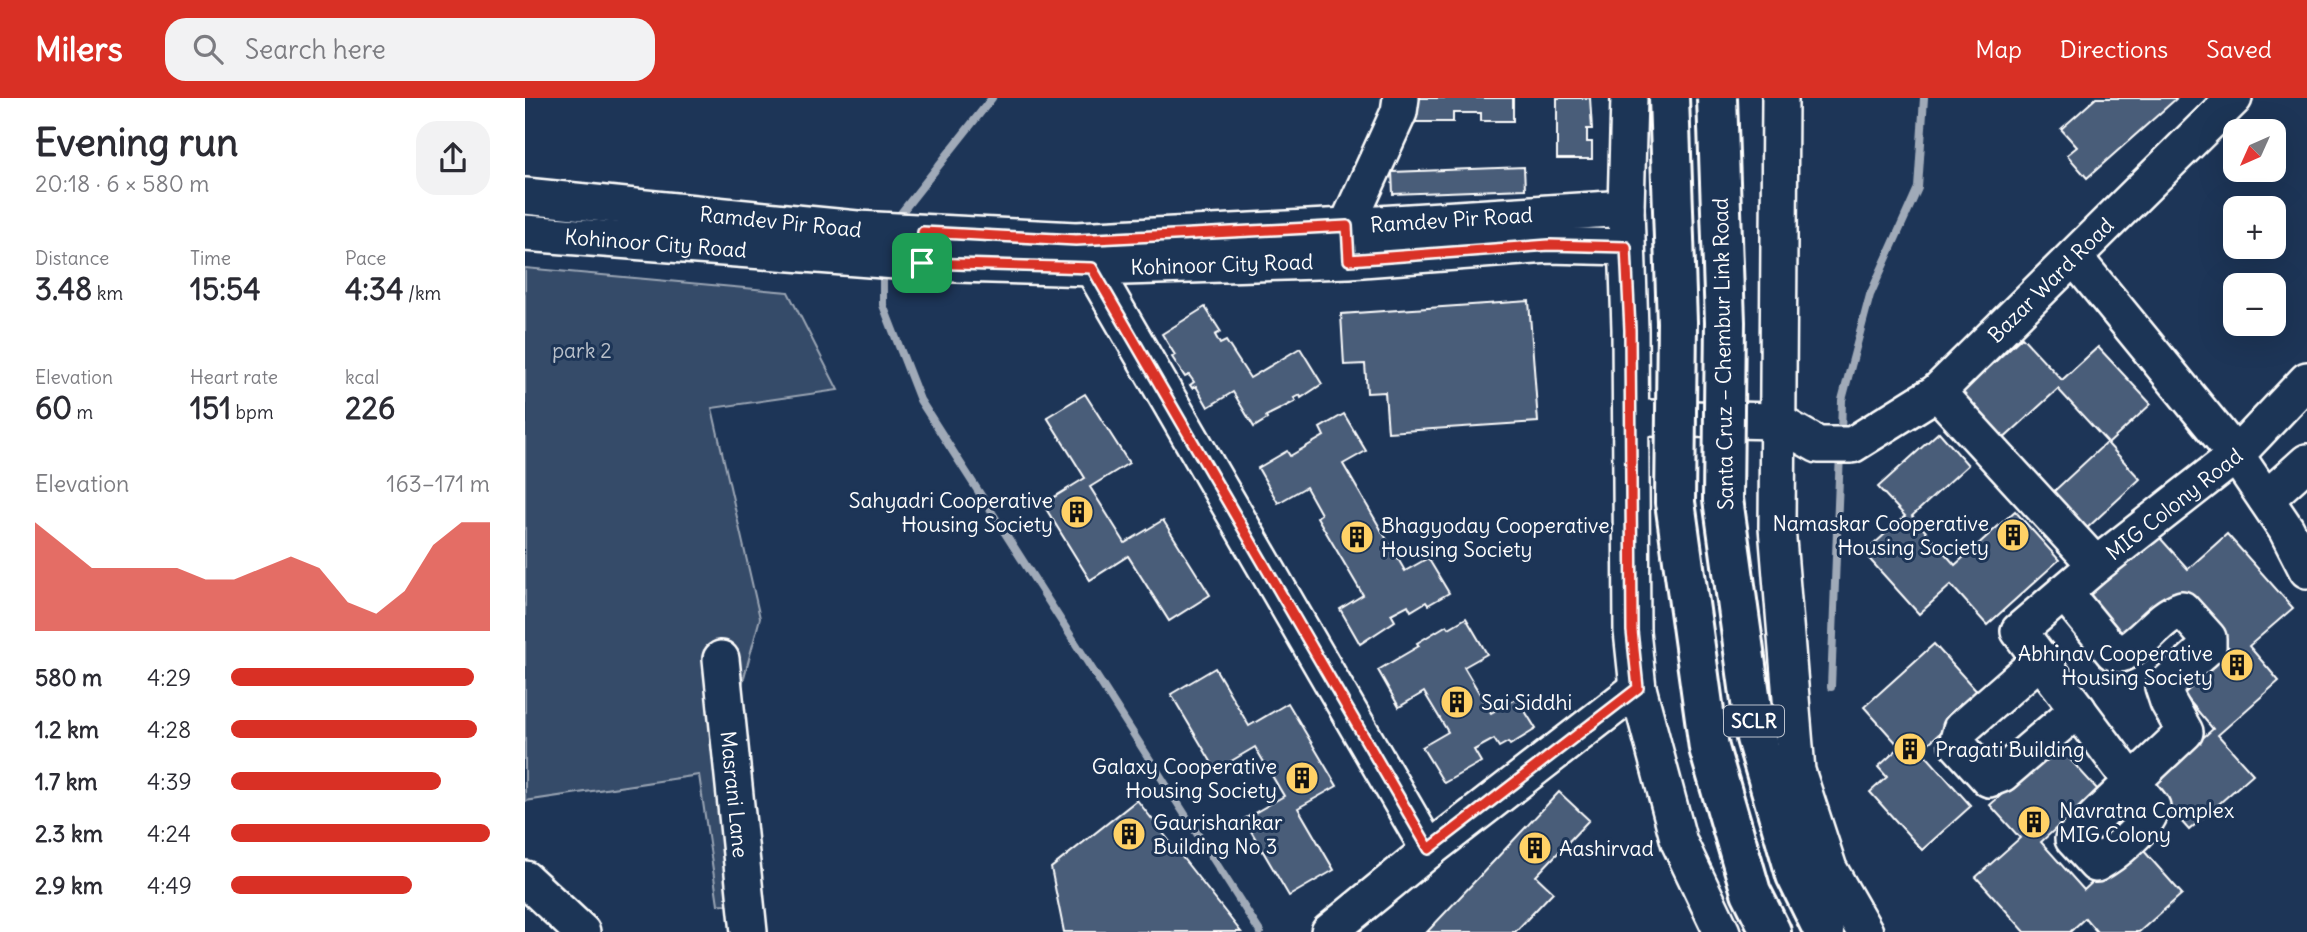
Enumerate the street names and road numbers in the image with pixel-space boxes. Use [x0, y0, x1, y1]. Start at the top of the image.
street label: Santa Cruz – Chembur Link Road [1707, 198, 1739, 510]
street label: Ramdev Pir Road [698, 200, 863, 243]
street label: Ramdev Pir Road [1369, 201, 1534, 238]
street label: Bazar Ward Road [1982, 212, 2119, 348]
street label: Kohinoor City Road [564, 223, 748, 263]
street label: Kohinoor City Road [1130, 248, 1313, 280]
street label: MIG Colony Road [2100, 442, 2248, 566]
road number: SCLR [1724, 706, 1784, 736]
street label: Masrani Lane [715, 730, 755, 859]

